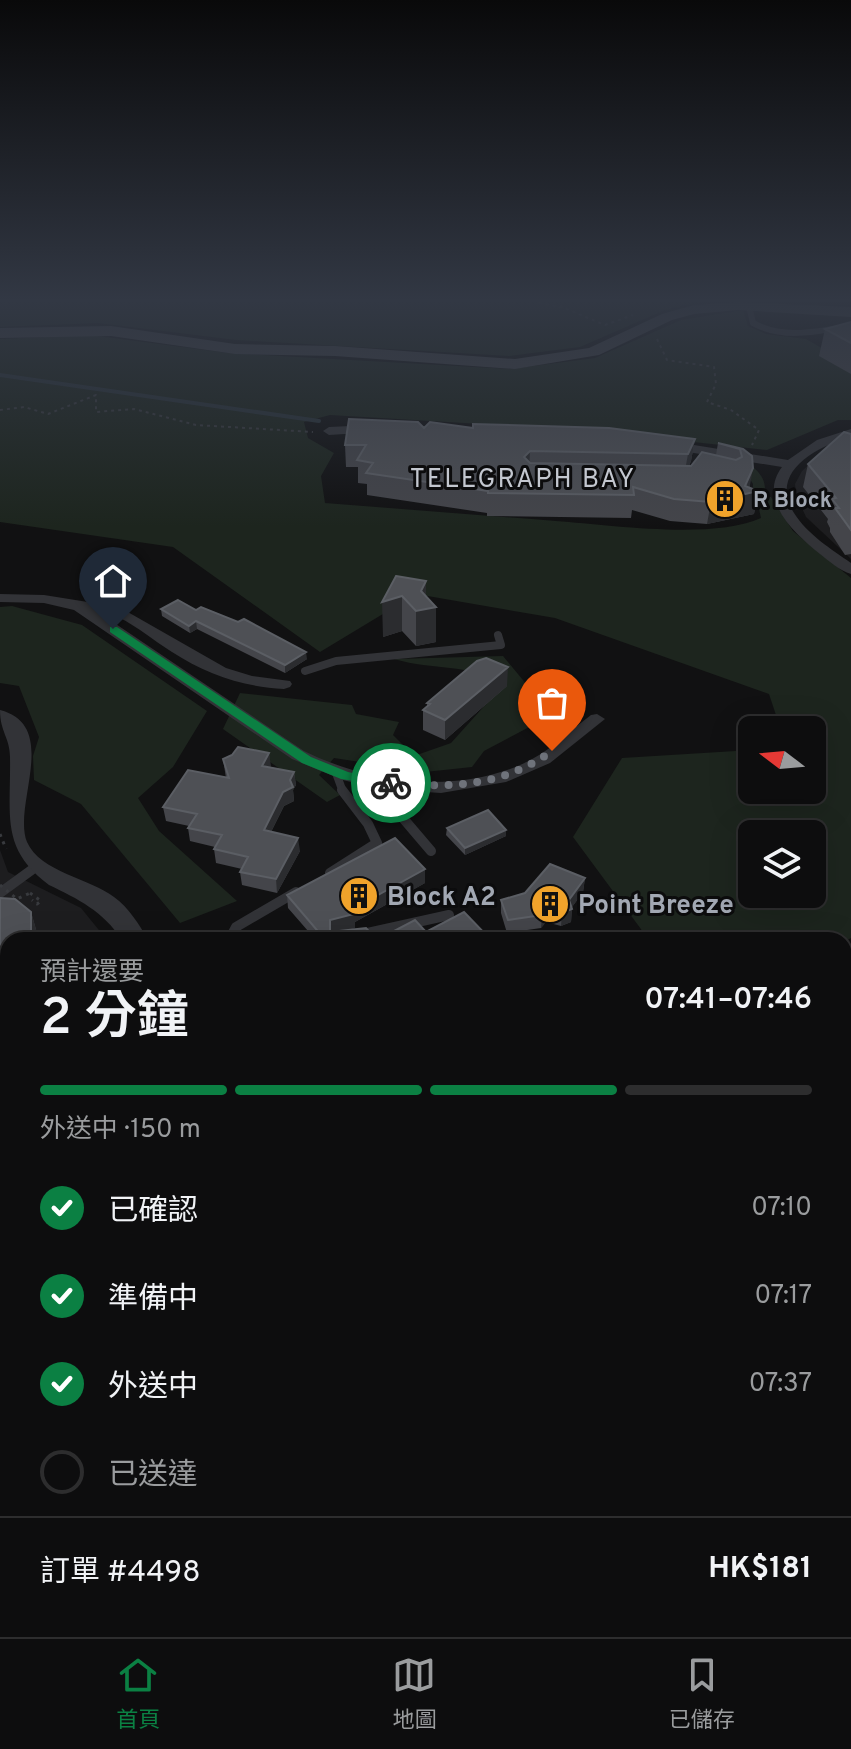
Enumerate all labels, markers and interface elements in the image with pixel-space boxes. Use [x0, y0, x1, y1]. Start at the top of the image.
district label: TELEGRAPH BAY [410, 464, 636, 497]
building icon: R Block [704, 478, 746, 520]
place label: R Block [753, 488, 832, 515]
pin [79, 547, 147, 629]
icon: home [91, 559, 135, 603]
pin [518, 669, 586, 751]
icon: bag [530, 681, 574, 725]
north arrow [738, 716, 826, 804]
map controls [738, 716, 826, 908]
courier [351, 743, 431, 823]
icon: bike [369, 761, 413, 805]
button: layers [738, 820, 826, 908]
building icon: Block A2 [338, 875, 380, 917]
place label: Block A2 [387, 882, 496, 915]
building icon: Point Breeze [529, 883, 571, 925]
place label: Point Breeze [578, 890, 734, 923]
text: 預計還要 [40, 957, 144, 990]
text: 07:41–07:46 [644, 982, 812, 1019]
text: 2 分鐘 [40, 987, 189, 1053]
text: 外送中 · 150 m [40, 1114, 201, 1147]
icon: check [40, 1186, 84, 1230]
text: 07:10 [751, 1192, 812, 1225]
text: 已確認 [108, 1194, 198, 1231]
icon: check [40, 1274, 84, 1318]
text: 07:17 [755, 1280, 812, 1313]
text: 準備中 [108, 1282, 198, 1319]
icon: check [40, 1362, 84, 1406]
text: 07:37 [749, 1368, 812, 1401]
text: 外送中 [108, 1370, 198, 1407]
text: 已送達 [108, 1458, 198, 1495]
text: HK$181 [708, 1551, 812, 1588]
text: 訂單 #4498 [40, 1555, 201, 1592]
tab: 首頁 [116, 1653, 160, 1735]
tab: 地圖 [392, 1653, 437, 1735]
tab: 已儲存 [669, 1653, 735, 1735]

